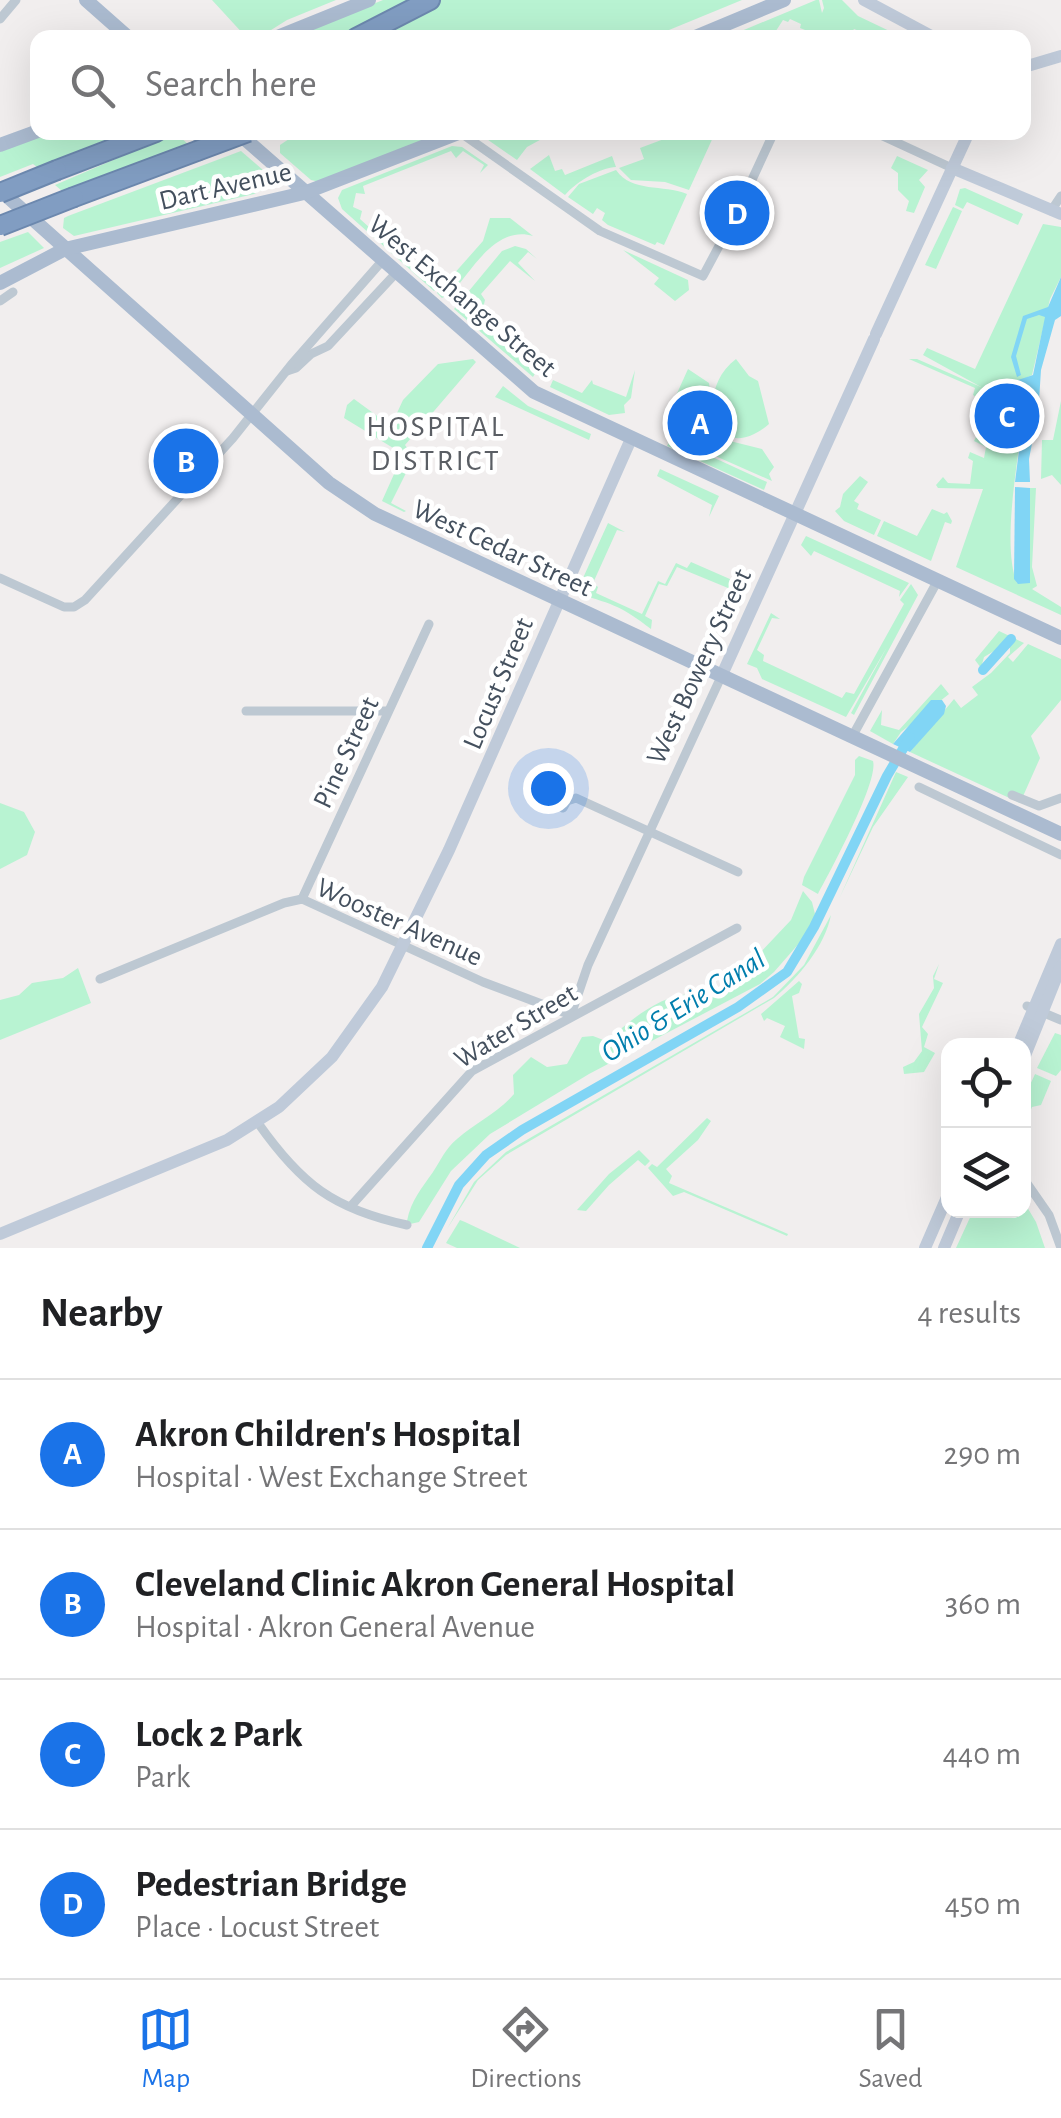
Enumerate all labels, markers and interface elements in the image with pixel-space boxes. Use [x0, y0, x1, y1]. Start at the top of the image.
search box [30, 30, 1031, 140]
icon: search [65, 58, 120, 113]
text: Search here [145, 66, 317, 104]
street label: Dart Avenue [157, 158, 294, 216]
pin: D [704, 176, 770, 250]
street label: West Exchange Street [363, 210, 561, 383]
pin: C [974, 378, 1040, 454]
pin: A [668, 386, 732, 460]
district label: HOSPITAL DISTRICT [366, 412, 506, 476]
pin: B [154, 424, 218, 498]
street label: West Cedar Street [408, 495, 596, 603]
street label: West Bowery Street [642, 565, 757, 769]
street label: Locust Street [459, 614, 539, 754]
street label: Pine Street [309, 693, 385, 813]
your location [523, 763, 574, 814]
street label: Wooster Avenue [312, 874, 486, 972]
water label: Ohio & Erie Canal [596, 944, 771, 1068]
street label: Water Street [450, 979, 582, 1074]
map controls [941, 1038, 1031, 1218]
button: locate [941, 1038, 1031, 1128]
button: layers [941, 1128, 1031, 1218]
text: Nearby [40, 1292, 163, 1334]
text: 4 results [917, 1297, 1021, 1329]
text: Akron Children's Hospital [135, 1416, 522, 1454]
text: A [63, 1438, 82, 1470]
text: 290 m [944, 1438, 1021, 1470]
text: Hospital · West Exchange Street [135, 1461, 528, 1493]
text: Cleveland Clinic Akron General Hospital [135, 1566, 735, 1604]
text: B [63, 1588, 82, 1620]
text: 360 m [945, 1588, 1021, 1620]
text: Hospital · Akron General Avenue [135, 1611, 535, 1643]
text: Lock 2 Park [135, 1716, 303, 1754]
text: C [64, 1738, 81, 1770]
text: 440 m [942, 1738, 1021, 1770]
text: Park [135, 1761, 190, 1793]
text: Pedestrian Bridge [135, 1866, 407, 1904]
text: D [62, 1888, 83, 1920]
text: 450 m [944, 1888, 1021, 1920]
text: Place · Locust Street [135, 1911, 379, 1943]
tab: Map [138, 2002, 193, 2096]
tab: Directions [470, 2002, 582, 2096]
tab: Saved [859, 2002, 923, 2096]

